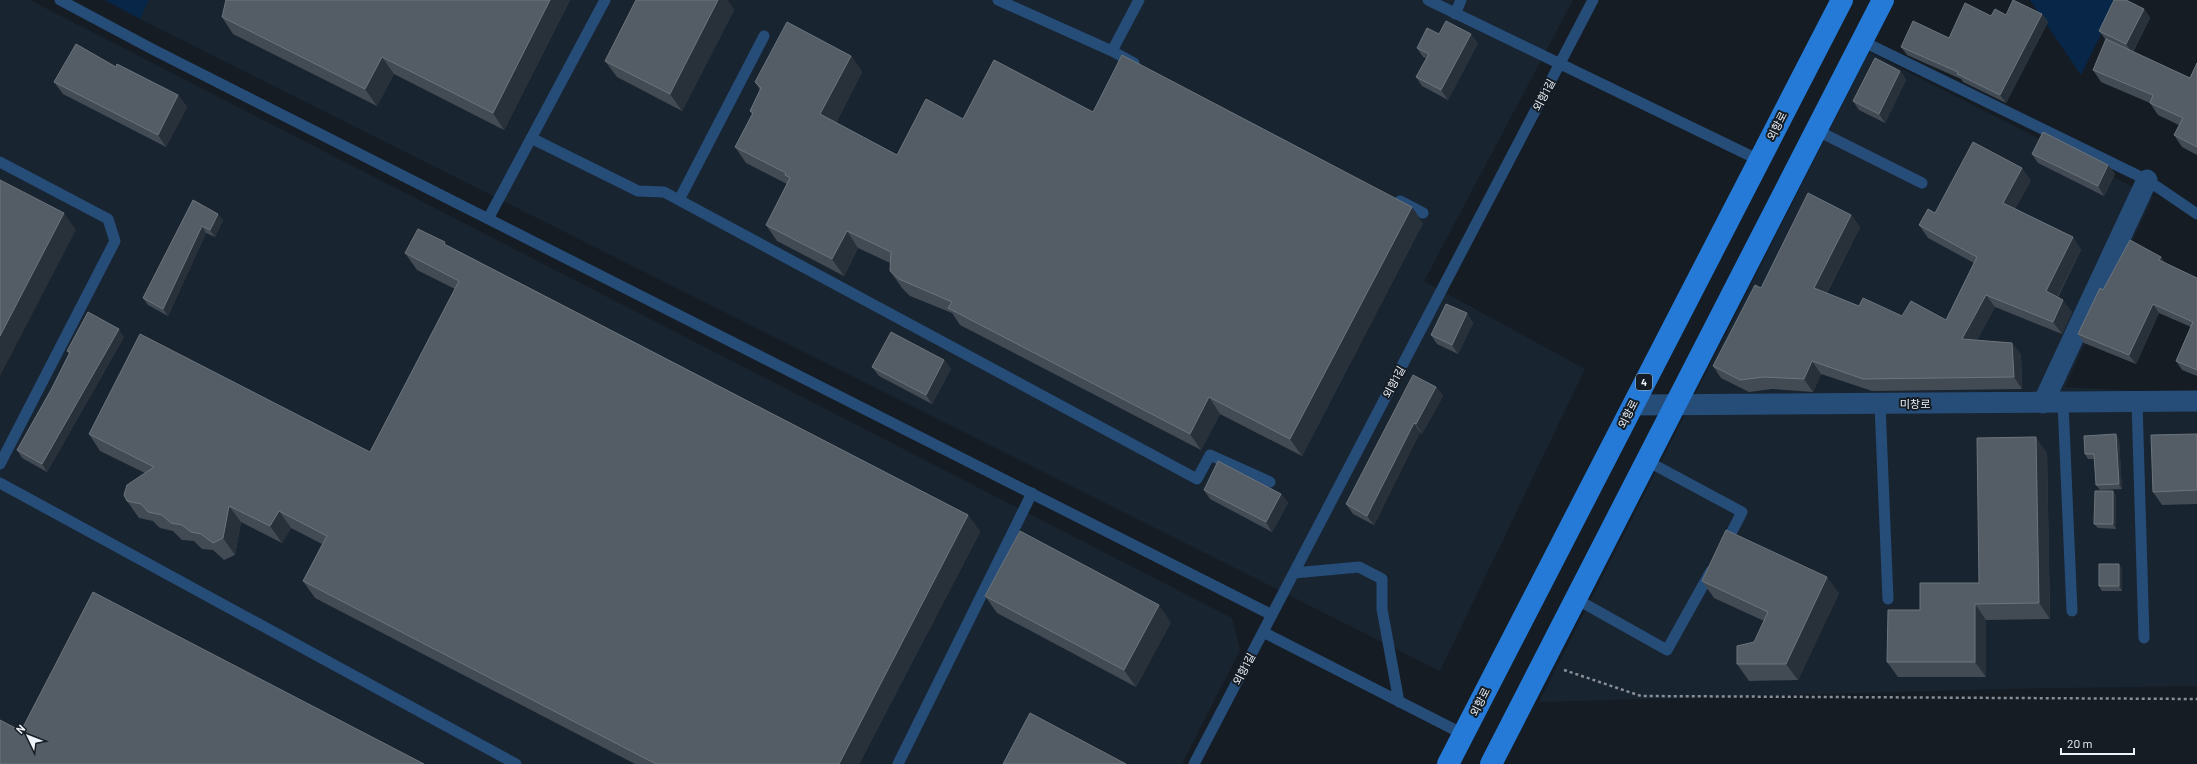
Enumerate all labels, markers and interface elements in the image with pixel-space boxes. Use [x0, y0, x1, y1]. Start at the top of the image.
street label: 외항1길 [1530, 77, 1557, 113]
street label: 외항로 [1764, 109, 1789, 142]
street label: 외항1길 [1380, 364, 1407, 400]
road number: 4 [1636, 374, 1652, 390]
street label: 외항로 [1615, 397, 1640, 430]
street label: 미창로 [1900, 397, 1930, 410]
street label: 외항1길 [1230, 651, 1257, 687]
street label: 외항로 [1467, 685, 1492, 718]
north arrow [8, 716, 48, 756]
text: N [13, 722, 28, 736]
scale bar [2061, 730, 2134, 756]
text: 20 m [2067, 736, 2093, 750]

